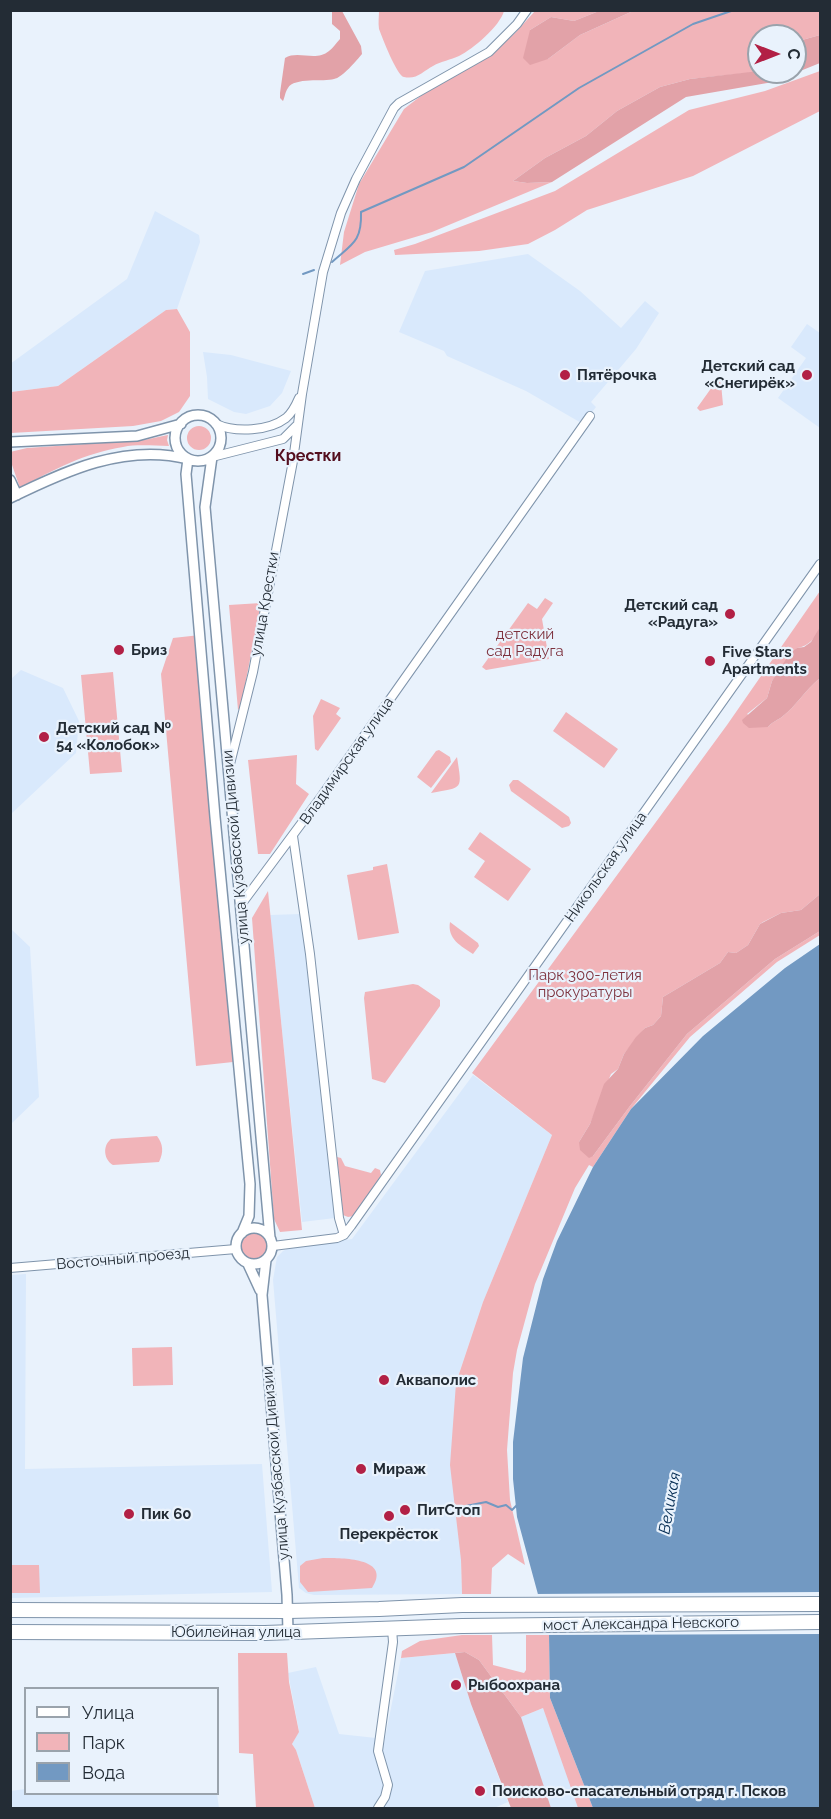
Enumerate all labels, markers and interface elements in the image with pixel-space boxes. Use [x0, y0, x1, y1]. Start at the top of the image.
north arrow [747, 24, 807, 84]
text: С [784, 49, 803, 59]
place label: Детский сад «Снегирёк» [701, 357, 795, 392]
place label: Пятёрочка [577, 366, 657, 384]
marker: Пятёрочка [558, 368, 572, 382]
marker: Детский сад «Снегирёк» [800, 368, 814, 382]
district label: Крестки [275, 446, 341, 466]
street label: улица Крестки [247, 550, 283, 658]
place label: Детский сад «Радуга» [624, 596, 718, 631]
marker: Детский сад «Радуга» [723, 607, 737, 621]
park label: детский сад Радуга [486, 625, 564, 660]
place label: Бриз [131, 641, 167, 659]
marker: Бриз [112, 643, 126, 657]
place label: Five Stars Apartments [722, 643, 807, 678]
marker: Five Stars Apartments [703, 654, 717, 668]
street label: Владимирская улица [296, 694, 398, 828]
place label: Детский сад № 54 «Колобок» [56, 719, 171, 754]
marker: Детский сад № 54 «Колобок» [37, 730, 51, 744]
street label: улица Кузбасской Дивизии [219, 749, 253, 945]
street label: Никольская улица [561, 808, 651, 926]
park label: Парк 300-летия прокуратуры [528, 966, 642, 1001]
street label: Восточный проезд [56, 1244, 190, 1274]
street label: улица Кузбасской Дивизии [259, 1365, 293, 1561]
place label: Акваполис [396, 1371, 476, 1389]
marker: Акваполис [377, 1373, 391, 1387]
place label: Мираж [373, 1460, 426, 1478]
marker: Мираж [354, 1462, 368, 1476]
water label: Великая [655, 1470, 685, 1536]
place label: ПитСтоп [417, 1501, 480, 1519]
marker: ПитСтоп [398, 1503, 412, 1517]
place label: Пик 60 [141, 1505, 192, 1523]
marker: Пик 60 [122, 1507, 136, 1521]
marker: Перекрёсток [382, 1509, 396, 1523]
place label: Перекрёсток [340, 1525, 438, 1543]
street label: мост Александра Невского [543, 1613, 739, 1635]
street label: Юбилейная улица [171, 1623, 301, 1641]
place label: Рыбоохрана [468, 1676, 560, 1694]
marker: Рыбоохрана [449, 1678, 463, 1692]
legend [24, 1687, 219, 1795]
text: Улица [82, 1702, 134, 1723]
text: Парк [82, 1732, 125, 1753]
text: Вода [82, 1762, 125, 1783]
place label: Поисково-спасательный отряд г. Псков [492, 1782, 786, 1800]
marker: Поисково-спасательный отряд г. Псков [473, 1784, 487, 1798]

